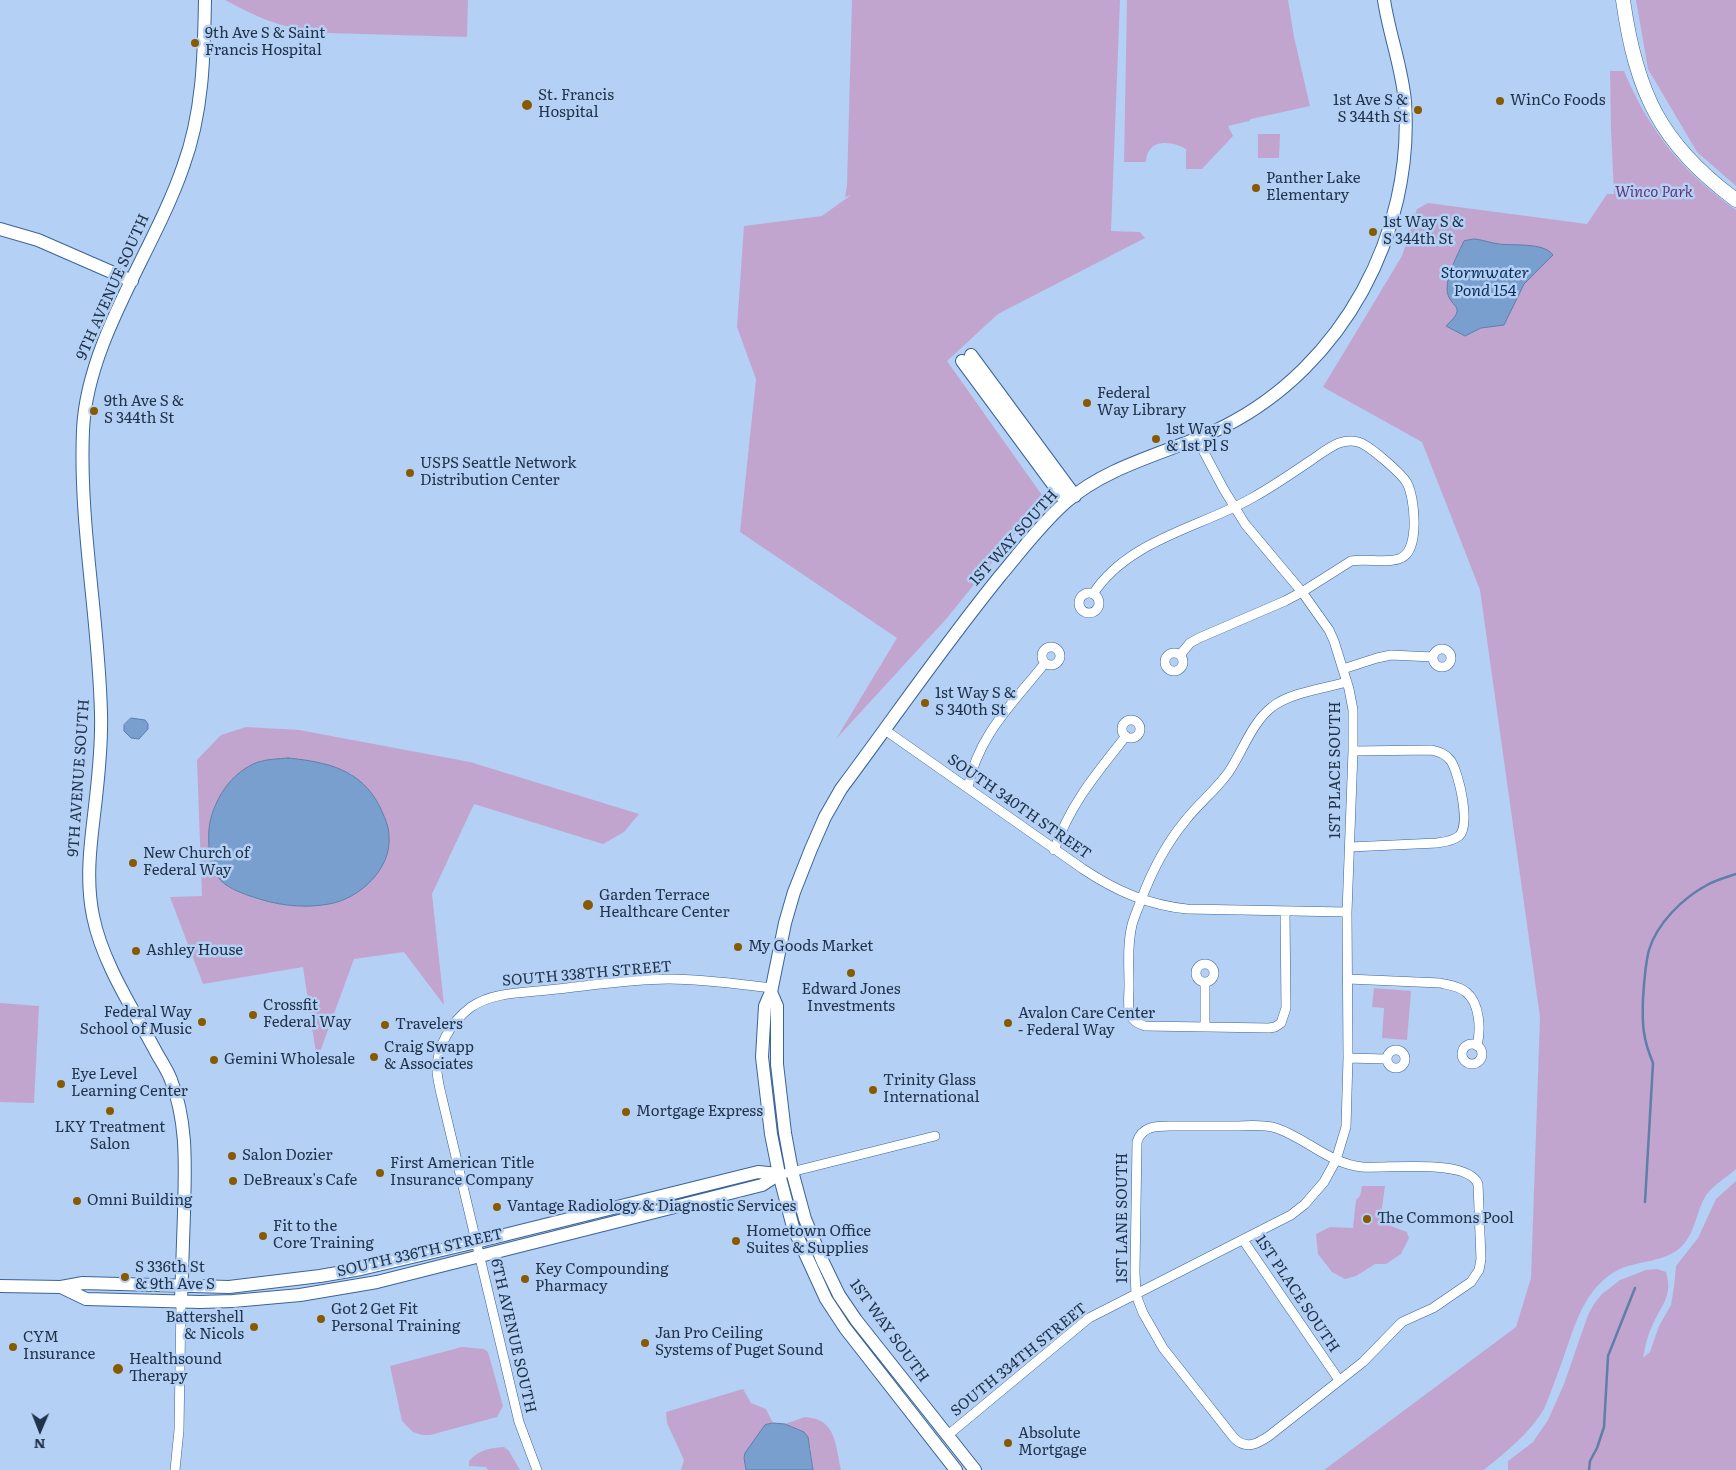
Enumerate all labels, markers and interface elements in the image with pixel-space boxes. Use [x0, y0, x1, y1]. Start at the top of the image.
place label: 9th Ave S & Saint Francis Hospital [205, 25, 325, 60]
marker: 9th Ave S & Saint Francis Hospital [189, 37, 201, 49]
place label: St. Francis Hospital [538, 87, 614, 122]
place label: 1st Ave S & S 344th St [1333, 92, 1408, 127]
place label: WinCo Foods [1510, 92, 1605, 110]
marker: WinCo Foods [1494, 95, 1506, 107]
marker: St. Francis Hospital [520, 98, 534, 112]
marker: 1st Ave S & S 344th St [1412, 104, 1424, 116]
place label: Panther Lake Elementary [1266, 170, 1360, 205]
marker: Panther Lake Elementary [1250, 182, 1262, 194]
park label: Winco Park [1615, 184, 1693, 202]
street label: 9TH AVENUE SOUTH [73, 211, 153, 363]
place label: 1st Way S & S 344th St [1383, 214, 1464, 249]
marker: 1st Way S & S 344th St [1367, 226, 1379, 238]
water label: Stormwater Pond 154 [1441, 263, 1529, 301]
place label: Federal Way Library [1097, 385, 1186, 420]
place label: 9th Ave S & S 344th St [104, 393, 184, 428]
marker: Federal Way Library [1081, 397, 1093, 409]
marker: 9th Ave S & S 344th St [88, 405, 100, 417]
place label: 1st Way S & 1st Pl S [1166, 421, 1232, 456]
marker: 1st Way S & 1st Pl S [1150, 433, 1162, 445]
place label: USPS Seattle Network Distribution Center [420, 455, 576, 490]
marker: USPS Seattle Network Distribution Center [404, 467, 416, 479]
street label: 1ST WAY SOUTH [966, 486, 1062, 590]
place label: 1st Way S & S 340th St [935, 685, 1016, 720]
marker: 1st Way S & S 340th St [919, 697, 931, 709]
street label: 9TH AVENUE SOUTH [65, 699, 93, 857]
street label: 1ST PLACE SOUTH [1327, 701, 1345, 839]
street label: SOUTH 340TH STREET [944, 751, 1094, 863]
place label: New Church of Federal Way [143, 845, 250, 880]
marker: New Church of Federal Way [127, 857, 139, 869]
place label: Garden Terrace Healthcare Center [599, 887, 730, 922]
marker: Garden Terrace Healthcare Center [581, 898, 595, 912]
place label: My Goods Market [748, 938, 873, 956]
marker: My Goods Market [732, 941, 744, 953]
place label: Ashley House [146, 942, 243, 960]
marker: Ashley House [130, 945, 142, 957]
street label: SOUTH 338TH STREET [501, 958, 673, 990]
marker: Edward Jones Investments [845, 967, 857, 979]
place label: Edward Jones Investments [802, 981, 900, 1016]
place label: Crossfit Federal Way [263, 997, 351, 1032]
place label: Federal Way School of Music [80, 1004, 192, 1039]
place label: Avalon Care Center - Federal Way [1018, 1005, 1155, 1040]
marker: Crossfit Federal Way [247, 1009, 259, 1021]
marker: Federal Way School of Music [196, 1016, 208, 1028]
place label: Travelers [395, 1016, 463, 1034]
marker: Avalon Care Center - Federal Way [1002, 1017, 1014, 1029]
marker: Travelers [379, 1019, 391, 1031]
place label: Craig Swapp & Associates [384, 1039, 474, 1074]
place label: Gemini Wholesale [224, 1051, 355, 1069]
marker: Craig Swapp & Associates [368, 1051, 380, 1063]
marker: Gemini Wholesale [208, 1054, 220, 1066]
place label: Eye Level Learning Center [71, 1066, 188, 1101]
place label: Trinity Glass International [883, 1072, 980, 1107]
marker: Eye Level Learning Center [55, 1078, 67, 1090]
marker: Trinity Glass International [867, 1084, 879, 1096]
place label: Mortgage Express [636, 1103, 763, 1121]
marker: LKY Treatment Salon [104, 1105, 116, 1117]
marker: Mortgage Express [620, 1106, 632, 1118]
place label: LKY Treatment Salon [55, 1119, 165, 1154]
place label: Salon Dozier [242, 1147, 333, 1165]
marker: Salon Dozier [226, 1150, 238, 1162]
street label: 1ST LANE SOUTH [1114, 1153, 1132, 1283]
place label: First American Title Insurance Company [390, 1155, 534, 1190]
marker: First American Title Insurance Company [374, 1167, 386, 1179]
place label: DeBreaux's Cafe [243, 1172, 357, 1190]
marker: DeBreaux's Cafe [227, 1175, 239, 1187]
place label: Omni Building [87, 1192, 192, 1210]
marker: Omni Building [71, 1195, 83, 1207]
place label: Vantage Radiology & Diagnostic Services [507, 1198, 796, 1216]
marker: Vantage Radiology & Diagnostic Services [491, 1201, 503, 1213]
place label: The Commons Pool [1377, 1210, 1514, 1228]
marker: The Commons Pool [1361, 1213, 1373, 1225]
place label: Fit to the Core Training [273, 1218, 374, 1253]
place label: Hometown Office Suites & Supplies [746, 1223, 871, 1258]
street label: SOUTH 336TH STREET [335, 1225, 505, 1281]
marker: Fit to the Core Training [257, 1230, 269, 1242]
street label: 1ST PLACE SOUTH [1251, 1232, 1343, 1356]
marker: Hometown Office Suites & Supplies [730, 1235, 742, 1247]
street label: 6TH AVENUE SOUTH [486, 1257, 540, 1415]
place label: S 336th St & 9th Ave S [135, 1259, 215, 1294]
place label: Key Compounding Pharmacy [535, 1261, 669, 1296]
marker: S 336th St & 9th Ave S [119, 1271, 131, 1283]
marker: Key Compounding Pharmacy [519, 1273, 531, 1285]
street label: 1ST WAY SOUTH [846, 1276, 932, 1386]
street label: SOUTH 334TH STREET [947, 1299, 1091, 1421]
place label: Got 2 Get Fit Personal Training [331, 1301, 460, 1336]
place label: Battershell & Nicols [165, 1309, 244, 1344]
marker: Got 2 Get Fit Personal Training [315, 1313, 327, 1325]
marker: Battershell & Nicols [248, 1321, 260, 1333]
place label: Jan Pro Ceiling Systems of Puget Sound [655, 1325, 823, 1360]
place label: CYM Insurance [23, 1329, 95, 1364]
marker: Jan Pro Ceiling Systems of Puget Sound [639, 1337, 651, 1349]
marker: CYM Insurance [7, 1341, 19, 1353]
place label: Healthsound Therapy [129, 1351, 222, 1386]
marker: Healthsound Therapy [111, 1362, 125, 1376]
north arrow [15, 1405, 65, 1455]
place label: Absolute Mortgage [1018, 1425, 1087, 1460]
text: N [34, 1435, 46, 1455]
marker: Absolute Mortgage [1002, 1437, 1014, 1449]

